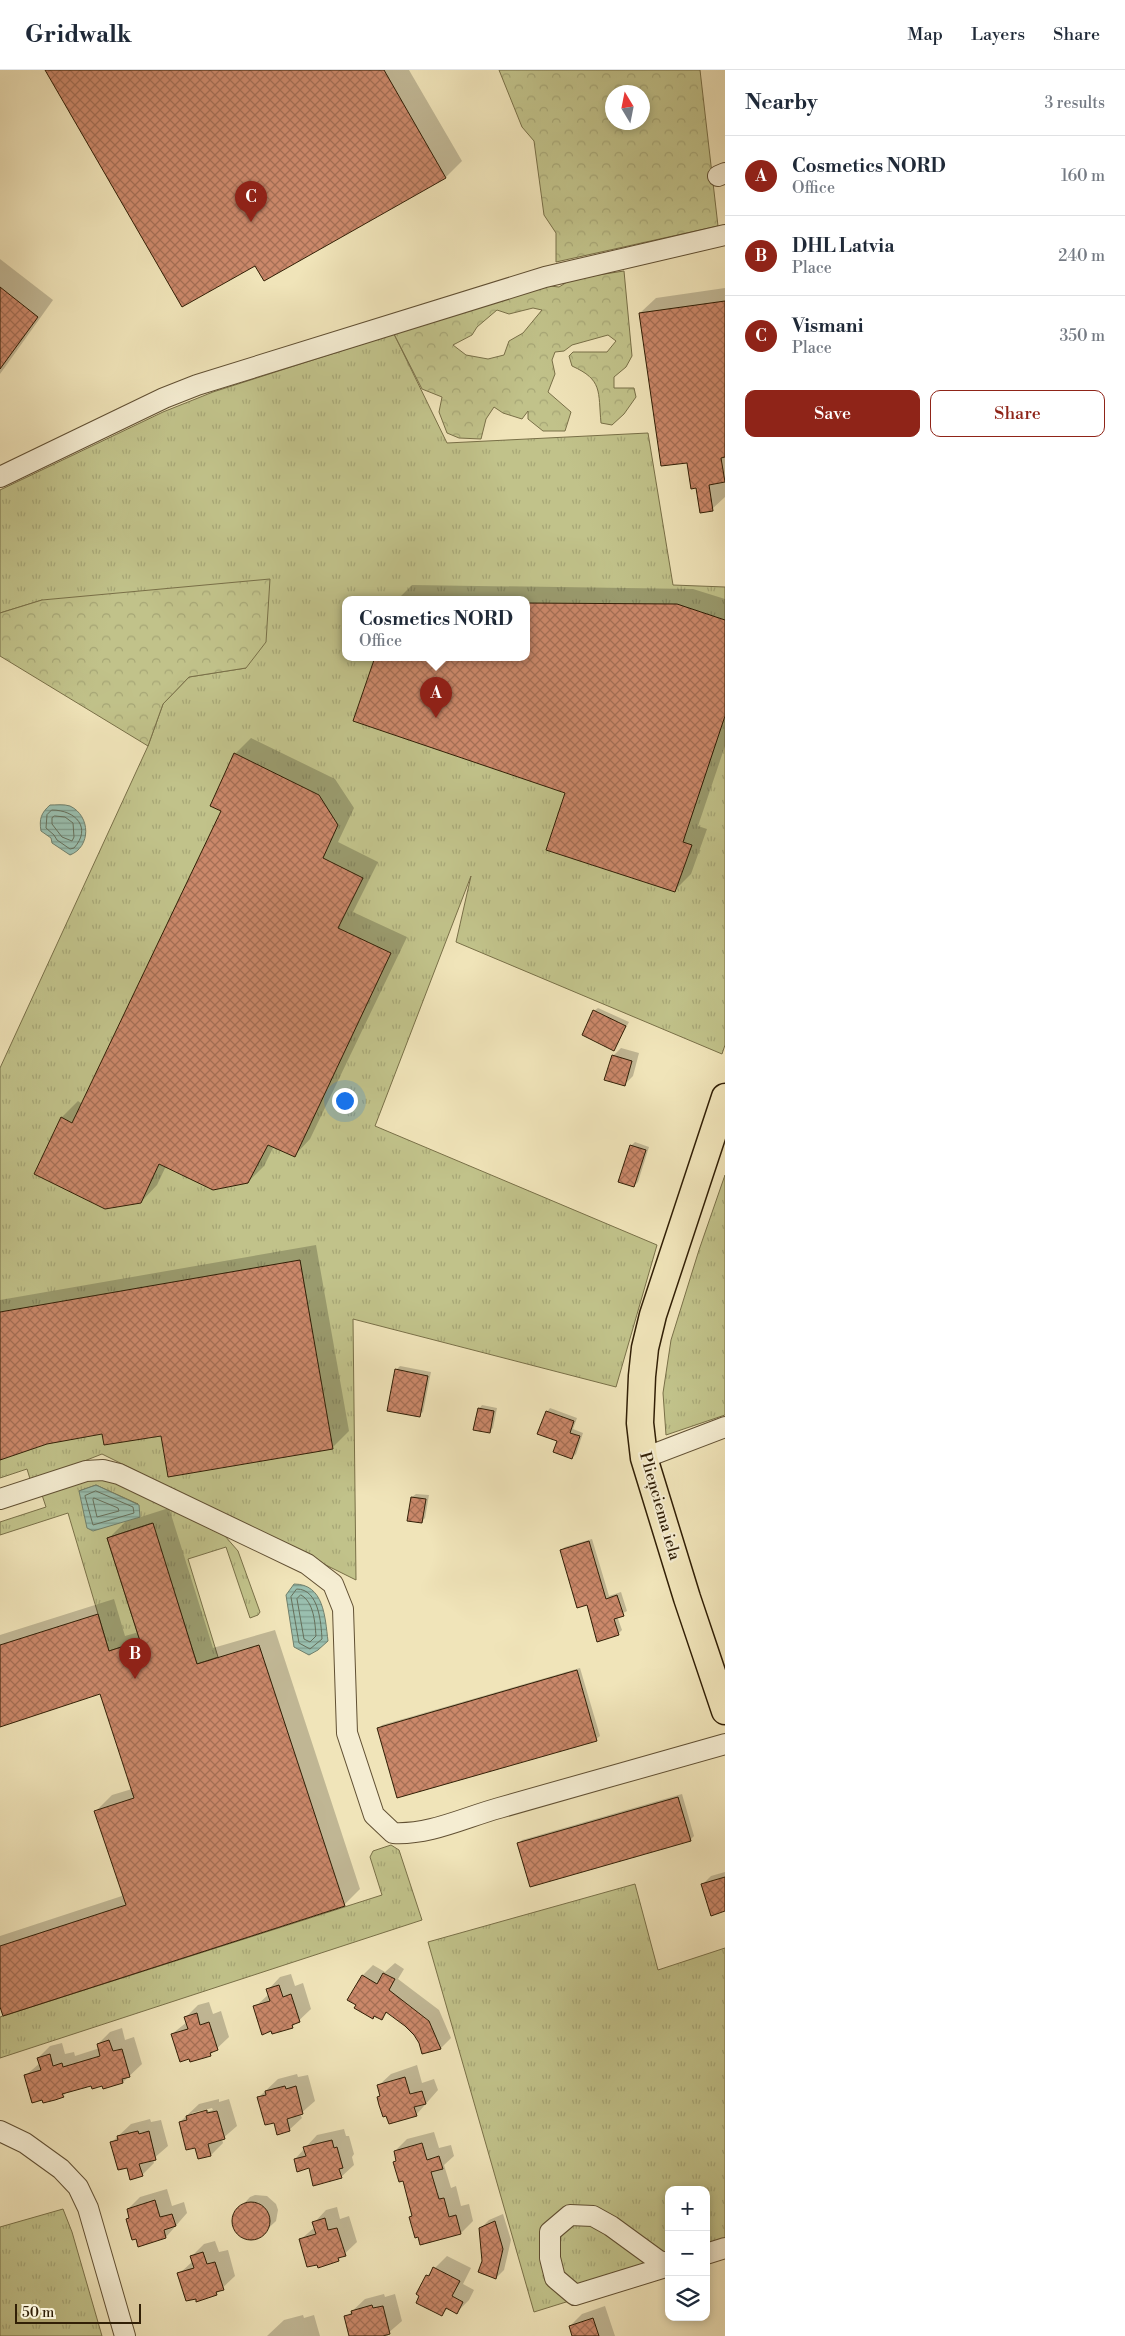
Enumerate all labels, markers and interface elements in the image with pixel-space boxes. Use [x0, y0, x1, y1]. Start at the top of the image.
text: Gridwalk [25, 20, 132, 50]
text: Map [908, 23, 943, 46]
text: Layers [971, 23, 1025, 46]
text: Share [1053, 23, 1100, 46]
north arrow [605, 85, 650, 130]
text: Nearby [745, 90, 818, 116]
text: 3 results [1044, 93, 1105, 113]
text: Cosmetics NORD [792, 154, 946, 178]
text: A [755, 166, 767, 186]
text: 160 m [1061, 166, 1105, 186]
text: Office [792, 178, 835, 198]
pin: C [235, 181, 267, 222]
text: DHL Latvia [792, 234, 894, 258]
text: B [755, 246, 767, 266]
text: 240 m [1058, 246, 1105, 266]
text: Place [792, 258, 832, 278]
text: Vismani [792, 314, 864, 338]
text: C [755, 326, 767, 346]
text: 350 m [1059, 326, 1105, 346]
text: Place [792, 338, 832, 358]
button: Save [745, 390, 920, 437]
button: Share [930, 390, 1105, 437]
popup [342, 596, 530, 661]
text: Cosmetics NORD [359, 607, 513, 631]
text: Office [359, 631, 402, 651]
pin: A [420, 677, 452, 718]
your location [332, 1088, 358, 1114]
street label: Plieņciema iela [635, 1450, 685, 1563]
pin: B [119, 1638, 151, 1679]
map controls [665, 2186, 710, 2321]
button: + [665, 2186, 710, 2231]
button: − [665, 2231, 710, 2276]
button: layers [665, 2276, 710, 2321]
scale bar [15, 2301, 141, 2324]
text: 50 m [22, 2304, 54, 2322]

